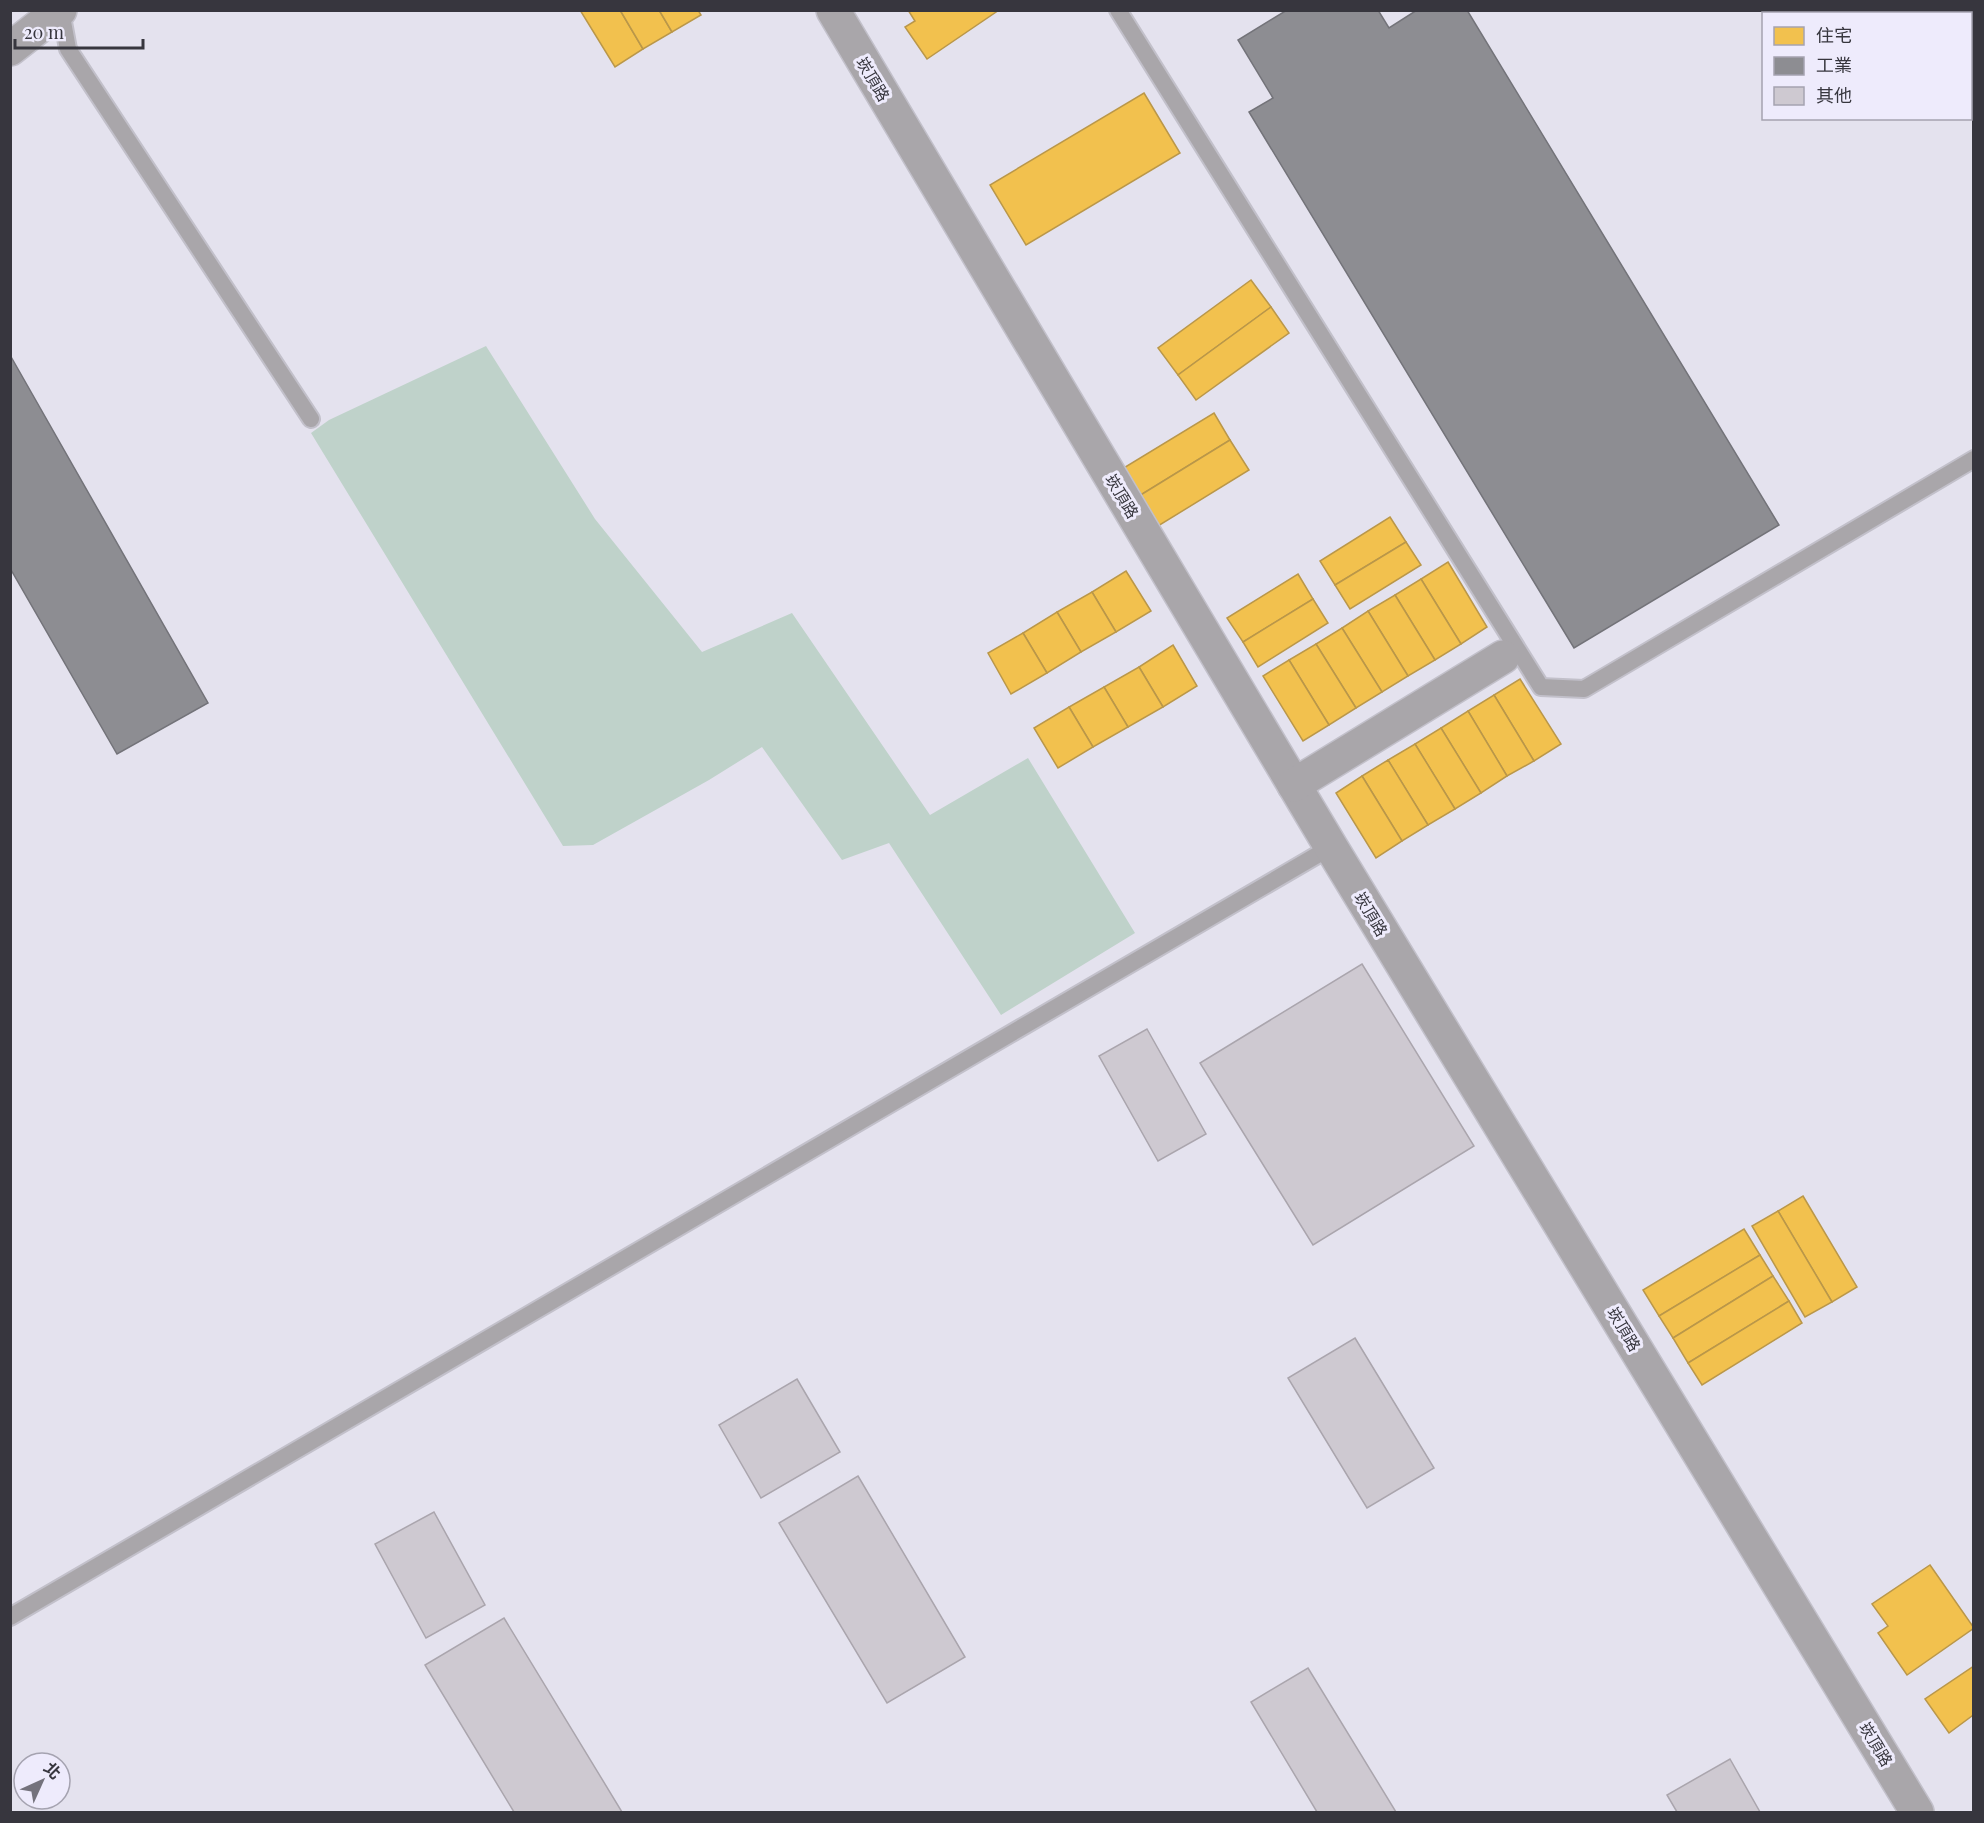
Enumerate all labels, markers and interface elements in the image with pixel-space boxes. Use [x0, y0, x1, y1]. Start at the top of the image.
scale bar [15, 12, 142, 50]
legend [1762, 12, 1972, 120]
text: 20 m [24, 20, 64, 44]
text: 住宅 [1816, 23, 1852, 47]
street label: 崁頂路 [852, 53, 895, 105]
text: 工業 [1816, 53, 1852, 77]
text: 其他 [1816, 83, 1852, 107]
street label: 崁頂路 [1101, 470, 1144, 522]
street label: 崁頂路 [1350, 888, 1393, 940]
street label: 崁頂路 [1603, 1303, 1646, 1355]
street label: 崁頂路 [1855, 1718, 1898, 1770]
north arrow [12, 1751, 72, 1811]
text: 北 [40, 1757, 66, 1783]

